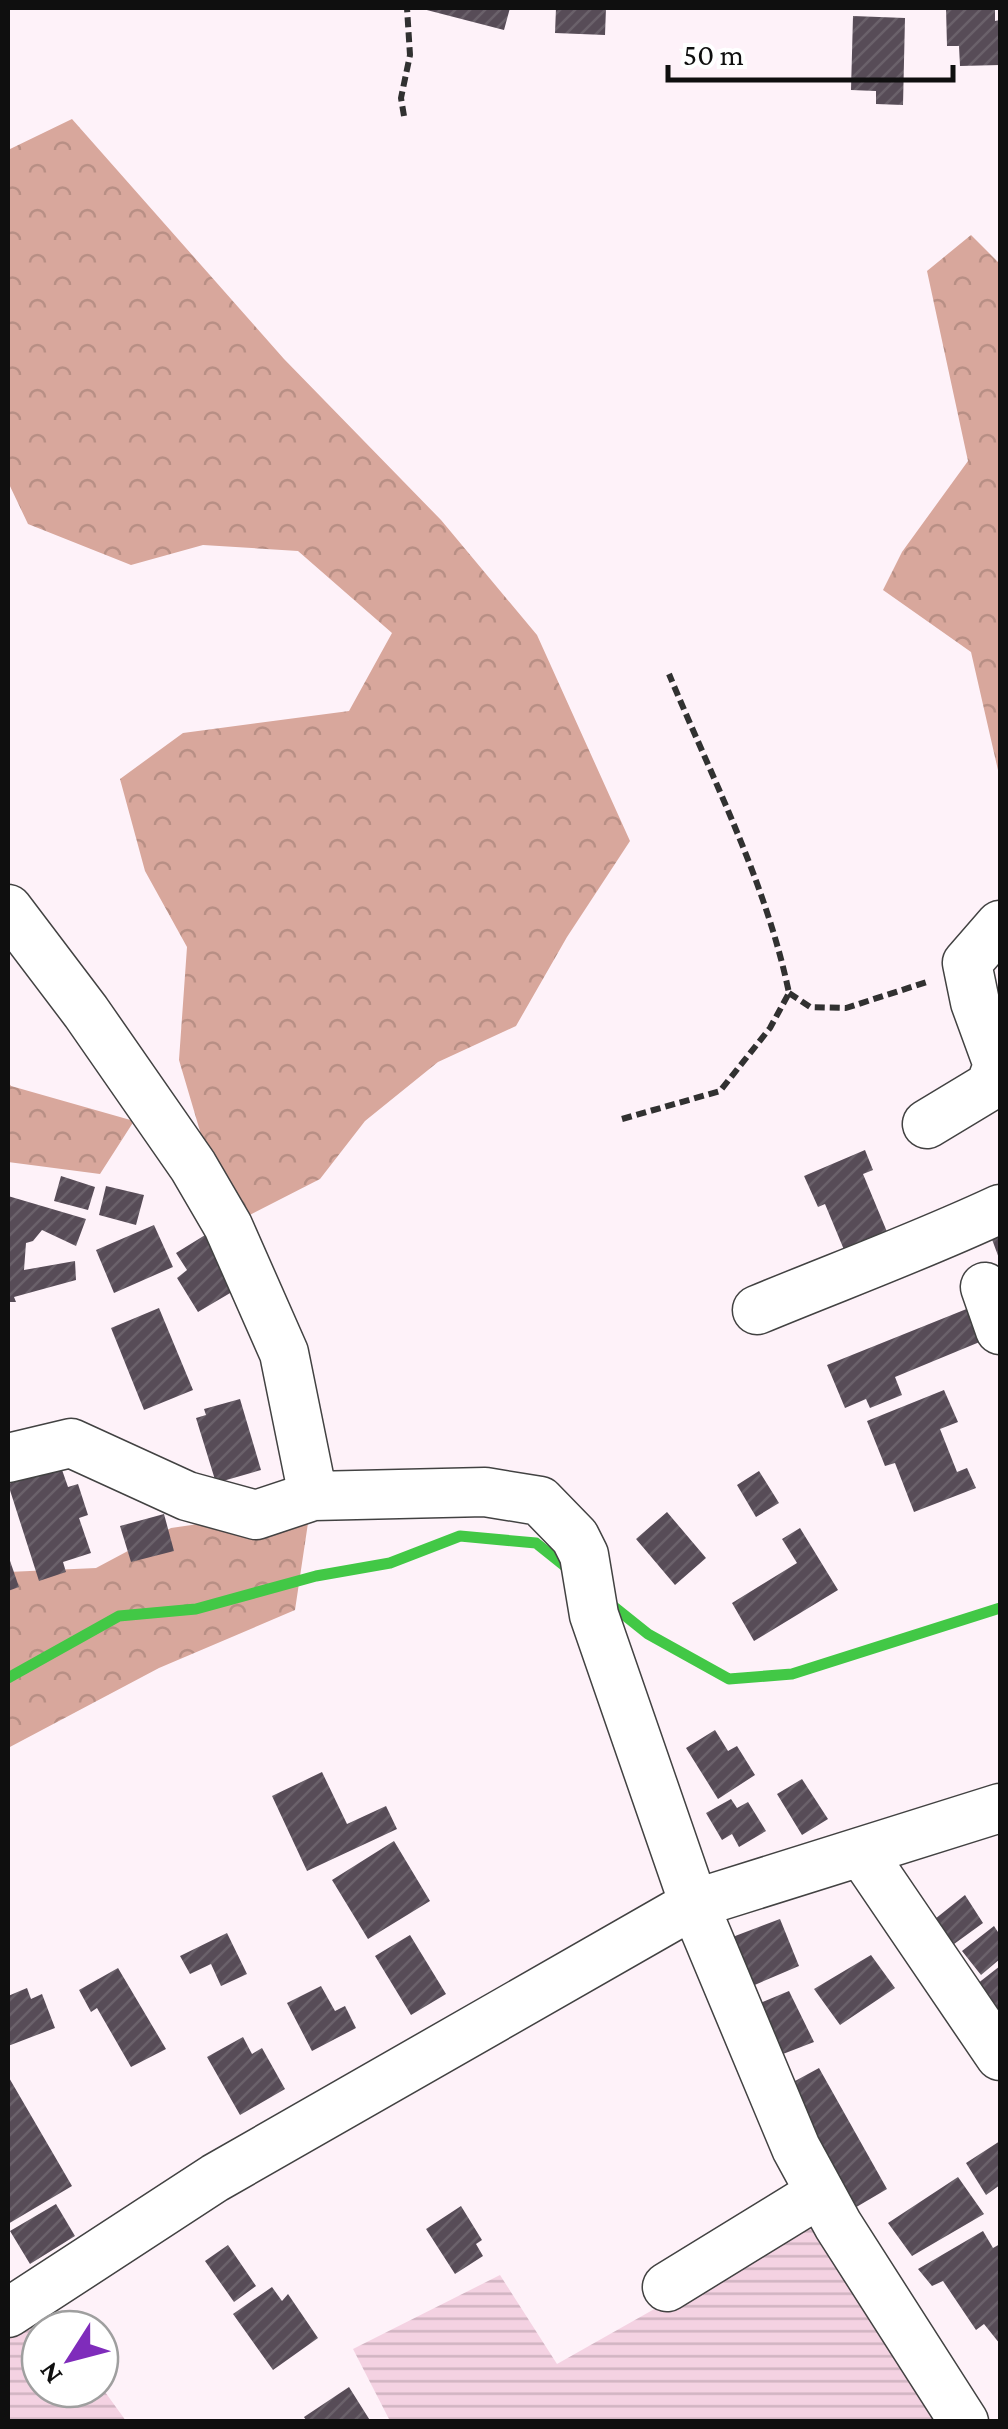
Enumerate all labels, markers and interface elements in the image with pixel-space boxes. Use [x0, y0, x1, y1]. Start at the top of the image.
scale bar [668, 20, 953, 82]
text: 50 m [683, 38, 744, 71]
north arrow [20, 2309, 120, 2409]
text: N [32, 2357, 68, 2390]

